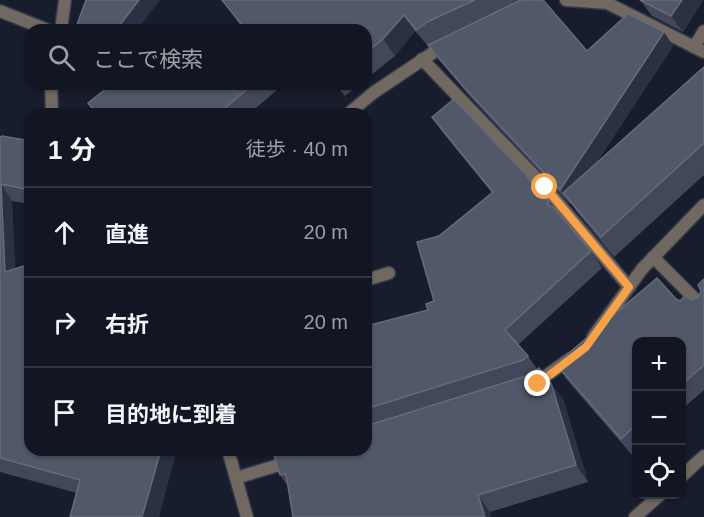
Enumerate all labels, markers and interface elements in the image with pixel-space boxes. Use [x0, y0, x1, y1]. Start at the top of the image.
search box [24, 24, 372, 90]
icon: search [45, 41, 78, 74]
text: ここで検索 [93, 47, 203, 72]
text: 1 分 [48, 135, 96, 165]
text: 徒歩 · 40 m [246, 138, 348, 160]
route start [531, 173, 557, 199]
icon: ahead [48, 216, 81, 249]
text: 20 m [304, 221, 348, 243]
text: 直進 [105, 222, 149, 247]
icon: right [48, 306, 81, 339]
text: 20 m [304, 311, 348, 333]
text: 右折 [105, 312, 149, 337]
map controls [632, 337, 686, 499]
button: + [632, 337, 686, 391]
route end [524, 370, 550, 396]
button: − [632, 391, 686, 445]
icon: arrive [48, 396, 81, 429]
text: 目的地に到着 [105, 402, 237, 427]
button: locate [632, 445, 686, 499]

